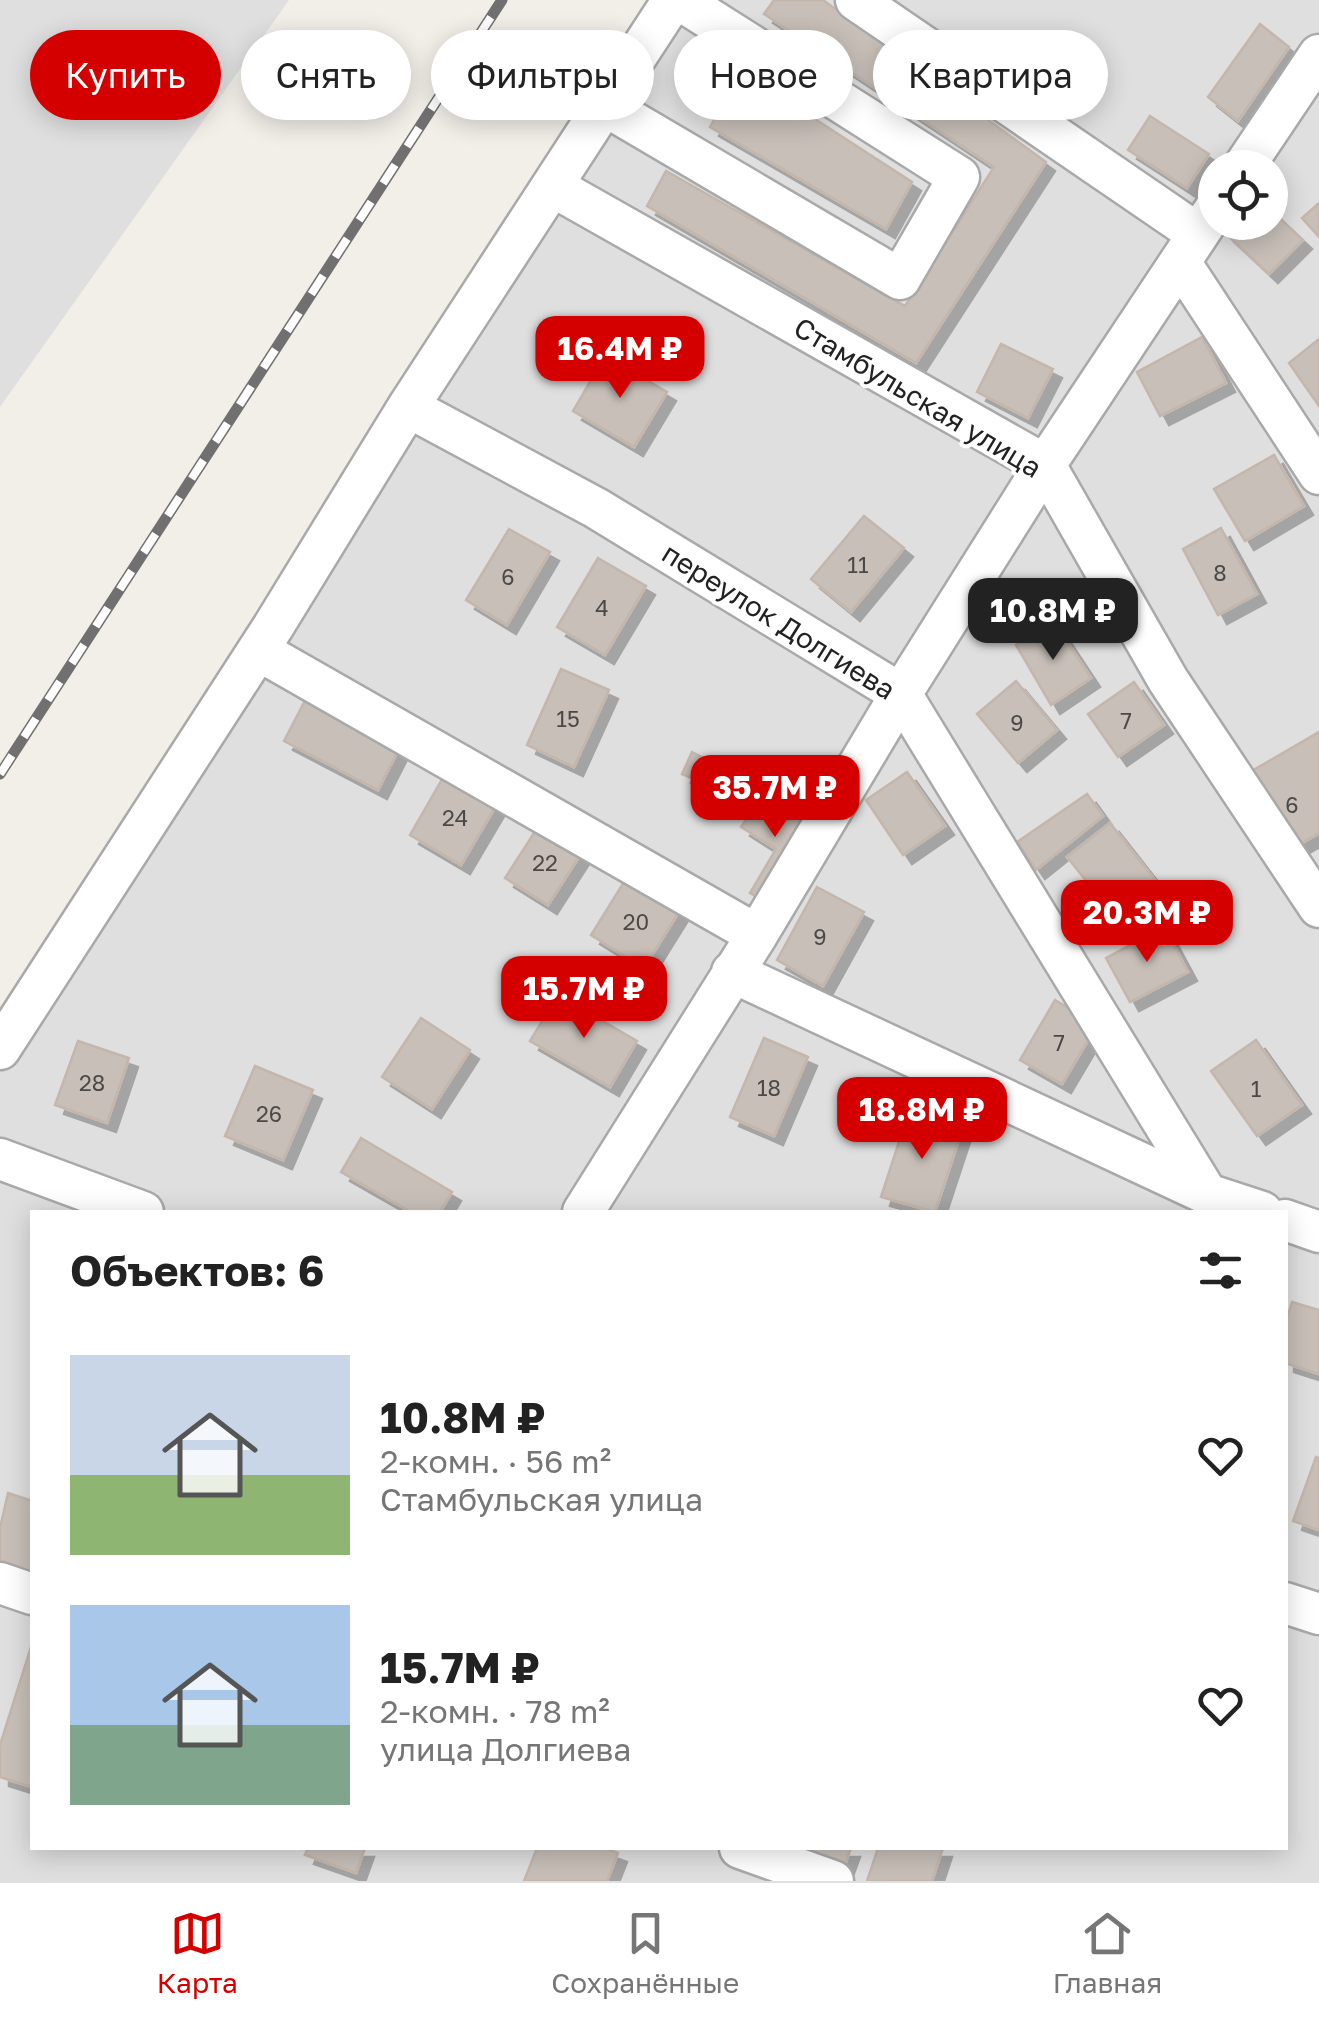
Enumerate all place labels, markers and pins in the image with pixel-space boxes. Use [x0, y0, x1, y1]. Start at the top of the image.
pin: 16.4M ₽ [528, 316, 712, 401]
pin: 10.8M ₽ [961, 578, 1145, 663]
pin: 35.7M ₽ [683, 755, 867, 840]
pin: 20.3M ₽ [1055, 880, 1239, 965]
pin: 15.7M ₽ [492, 956, 676, 1041]
pin: 18.8M ₽ [830, 1077, 1014, 1162]

